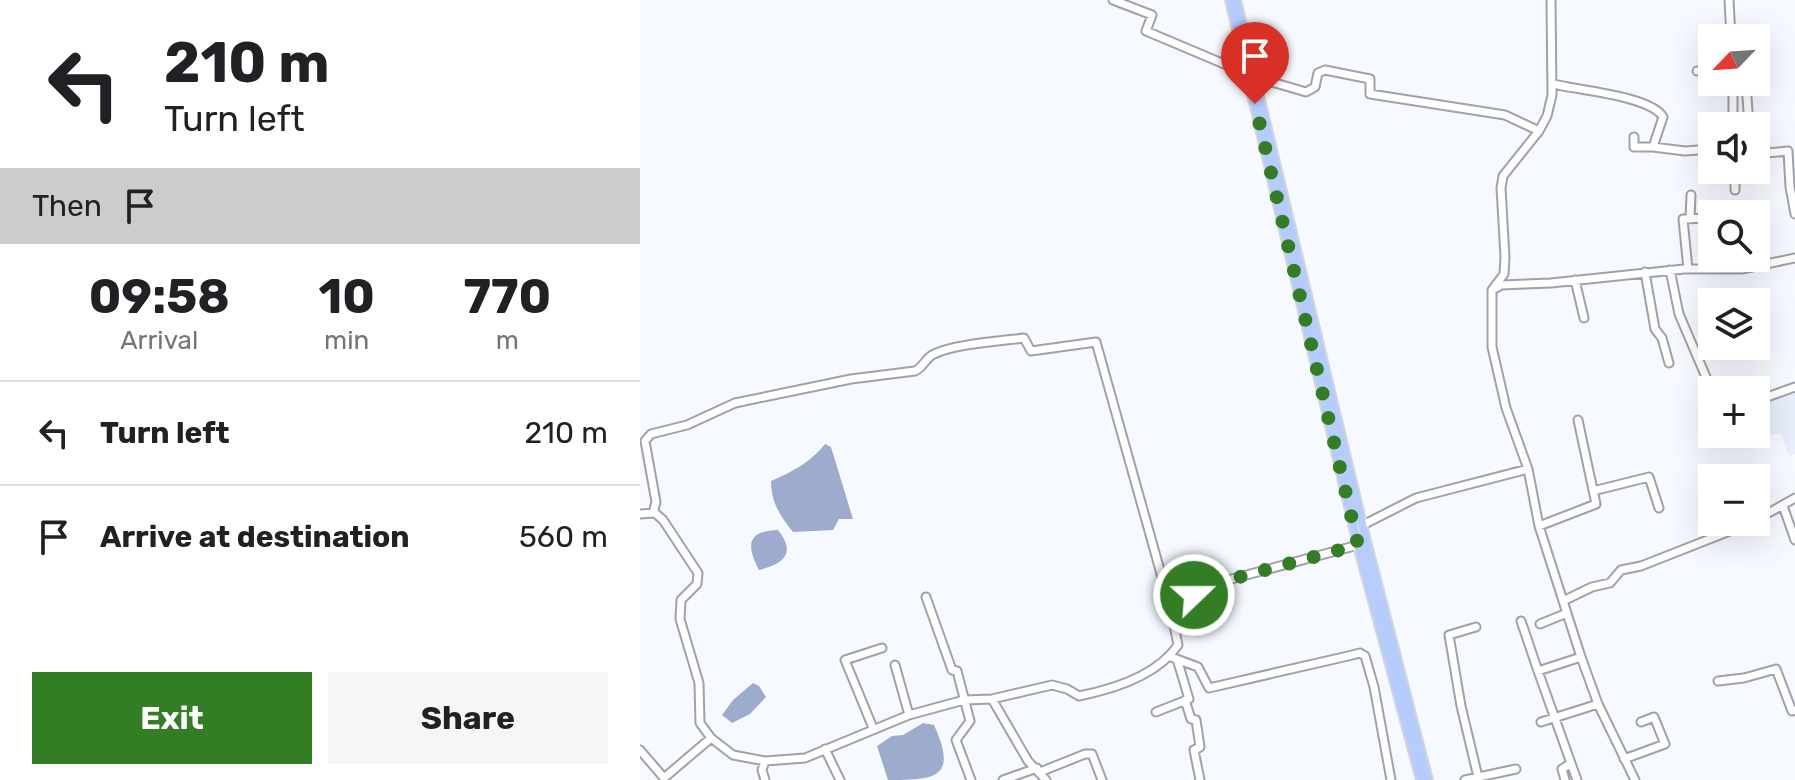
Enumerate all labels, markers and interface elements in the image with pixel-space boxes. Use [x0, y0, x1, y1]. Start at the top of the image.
pin [1221, 22, 1289, 104]
north arrow [1698, 24, 1770, 96]
map controls [1698, 24, 1770, 536]
text: 210 m [164, 30, 330, 96]
icon: left [32, 32, 136, 136]
icon: arrive [1233, 34, 1277, 78]
text: Turn left [164, 97, 305, 140]
button: sound [1698, 112, 1770, 184]
icon: arrive [118, 184, 162, 228]
text: Then [32, 188, 102, 224]
button: search [1698, 200, 1770, 272]
text: 09:58 [89, 268, 230, 325]
text: 10 [318, 268, 375, 325]
text: 770 [464, 268, 551, 325]
button: layers [1698, 288, 1770, 360]
text: Arrival [120, 325, 198, 356]
text: min [324, 325, 369, 356]
text: m [496, 325, 519, 356]
button: + [1698, 376, 1770, 448]
icon: left [32, 411, 76, 455]
text: Turn left [100, 415, 230, 451]
text: 210 m [524, 415, 608, 451]
button: − [1698, 464, 1770, 536]
icon: arrive [32, 515, 76, 559]
text: Arrive at destination [100, 519, 410, 555]
text: 560 m [519, 519, 608, 555]
position arrow [1152, 553, 1236, 637]
button: Exit [32, 672, 312, 764]
button: Share [328, 672, 608, 764]

